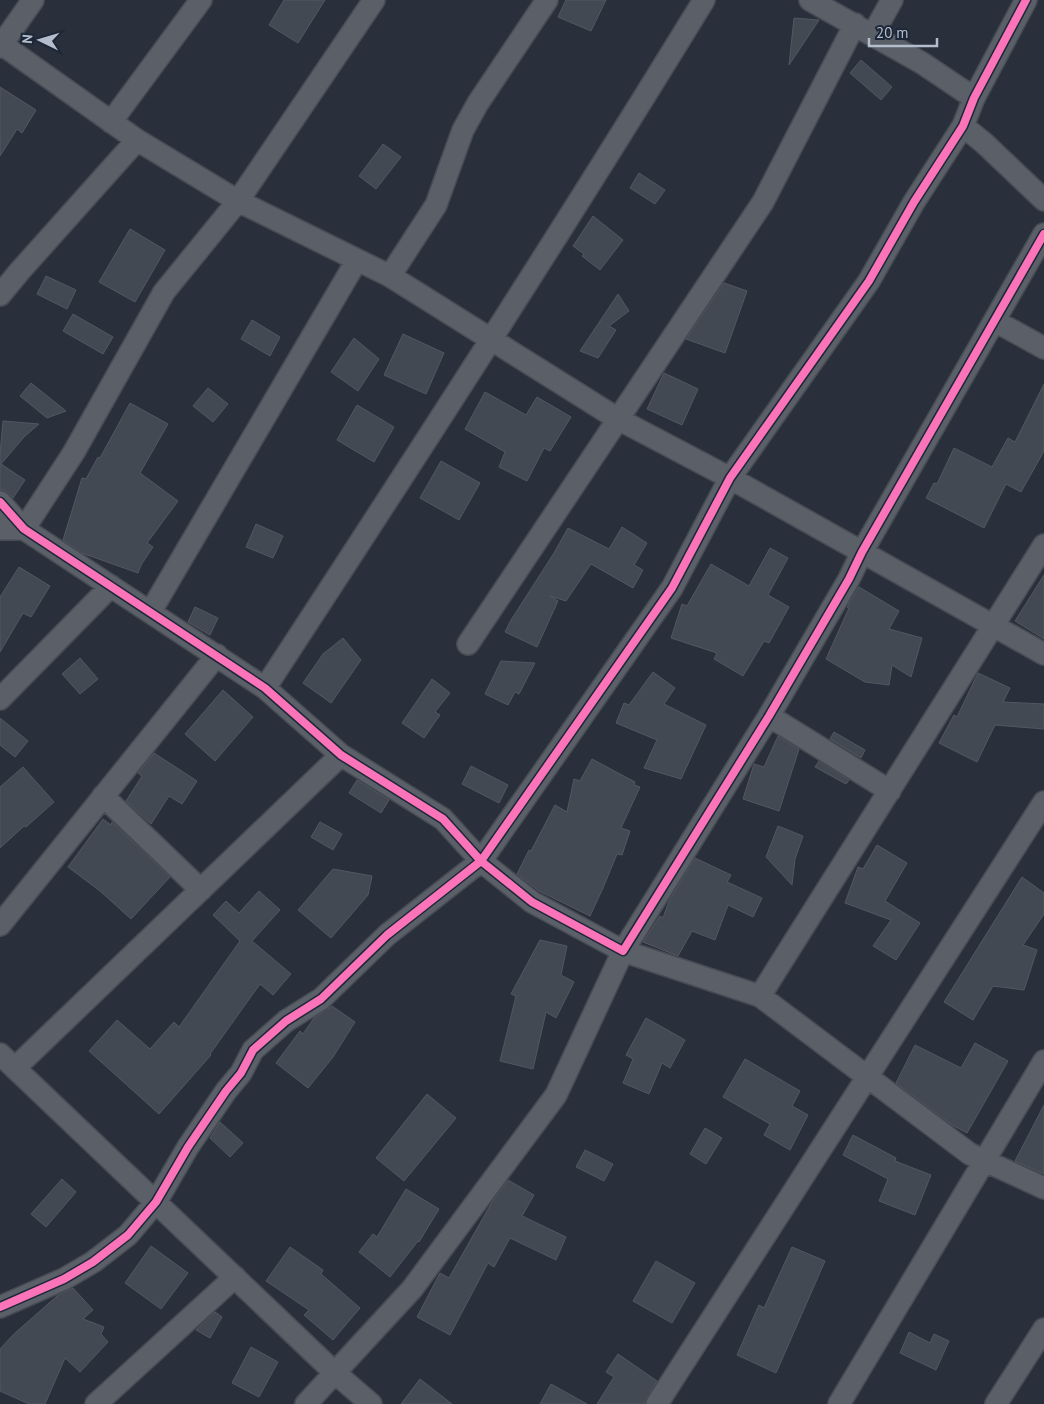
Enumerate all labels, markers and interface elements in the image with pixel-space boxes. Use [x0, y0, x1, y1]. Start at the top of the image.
north arrow [15, 15, 65, 65]
scale bar [869, 15, 936, 47]
text: 20 m [876, 23, 909, 42]
text: N [18, 33, 36, 44]

